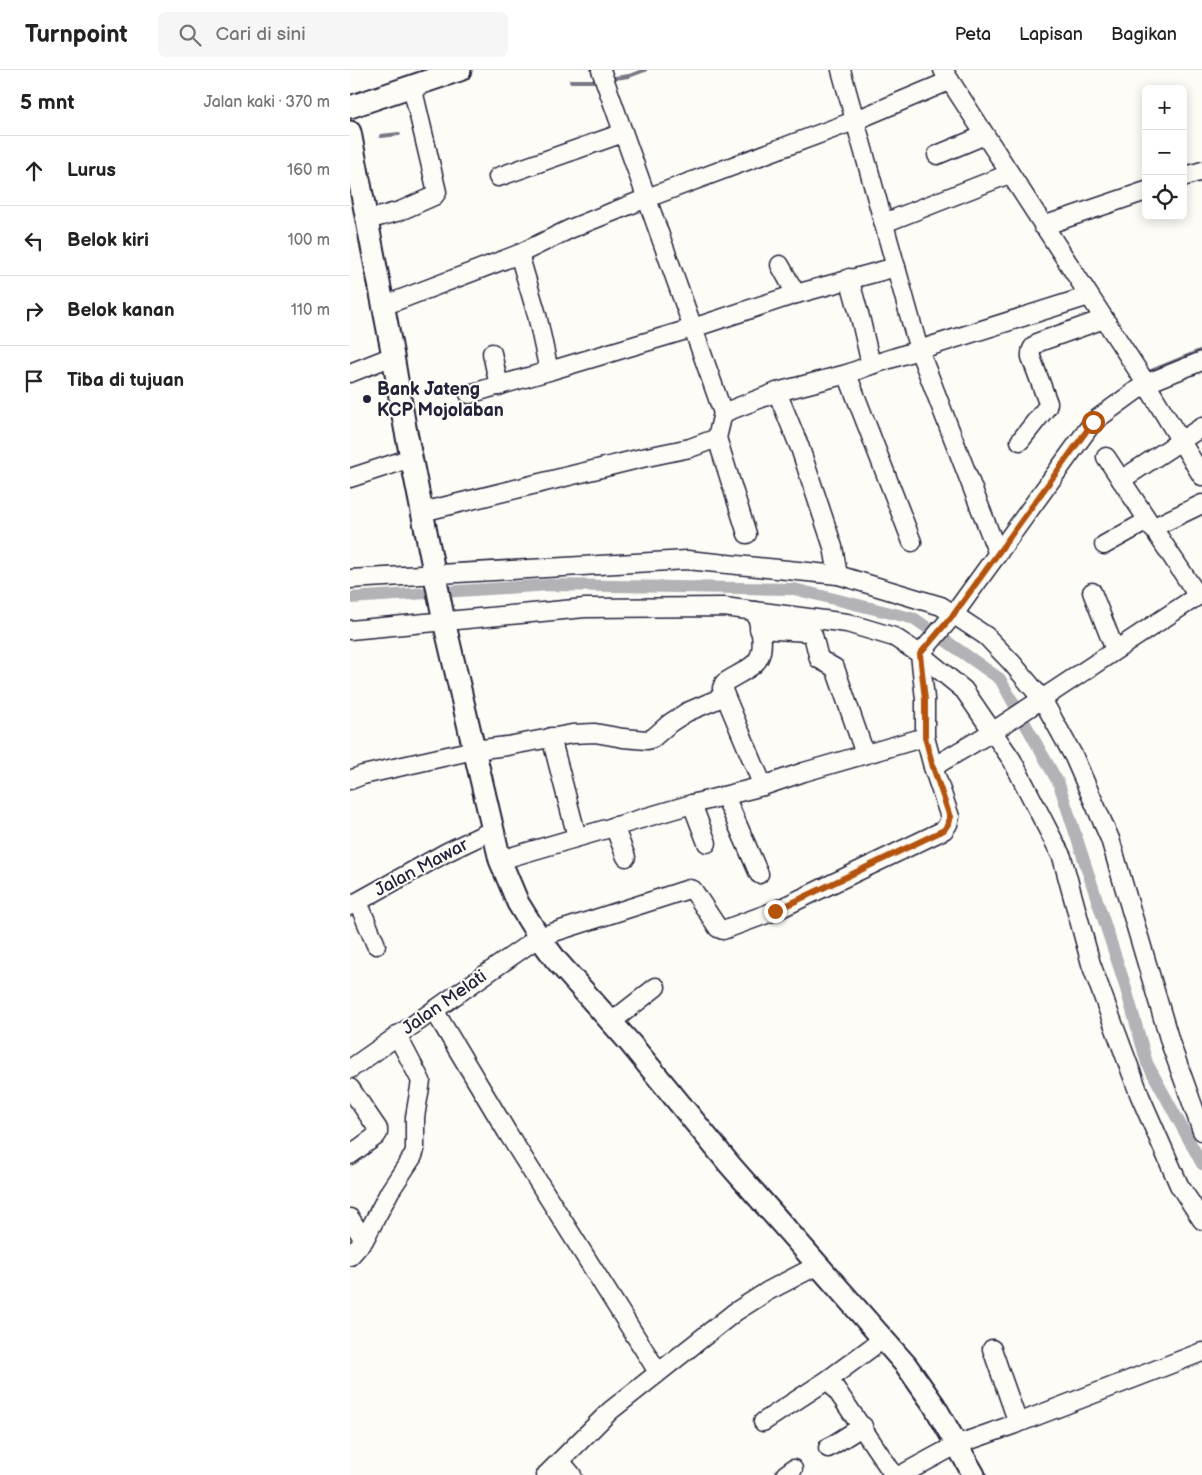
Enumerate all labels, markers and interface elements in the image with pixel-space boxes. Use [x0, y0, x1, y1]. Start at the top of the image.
search box [158, 12, 508, 57]
text: Turnpoint [25, 20, 128, 49]
icon: search [176, 21, 204, 49]
text: Cari di sini [216, 23, 306, 46]
text: Peta [955, 24, 991, 45]
text: Lapisan [1019, 24, 1083, 45]
text: Bagikan [1111, 24, 1177, 45]
map controls [1142, 85, 1187, 220]
button: + [1142, 85, 1187, 130]
text: 5 mnt [20, 90, 74, 115]
text: Jalan kaki · 370 m [204, 93, 330, 112]
button: − [1142, 130, 1187, 175]
icon: ahead [20, 157, 48, 185]
text: Lurus [67, 159, 116, 182]
text: 160 m [287, 161, 330, 180]
button: locate [1142, 175, 1187, 220]
icon: left [20, 227, 48, 255]
text: Belok kiri [67, 229, 149, 252]
text: 100 m [287, 231, 330, 250]
icon: right [20, 297, 48, 325]
text: Belok kanan [67, 299, 175, 322]
text: 110 m [291, 301, 330, 320]
icon: arrive [20, 367, 48, 395]
text: Tiba di tujuan [67, 369, 184, 392]
place label: Bank Jateng KCP Mojolaban [377, 379, 504, 421]
marker: Bank Jateng KCP Mojolaban [361, 393, 373, 405]
route start [1082, 411, 1105, 434]
street label: Jalan Mawar [371, 834, 472, 901]
route end [764, 900, 787, 923]
street label: Jalan Melati [398, 966, 491, 1039]

